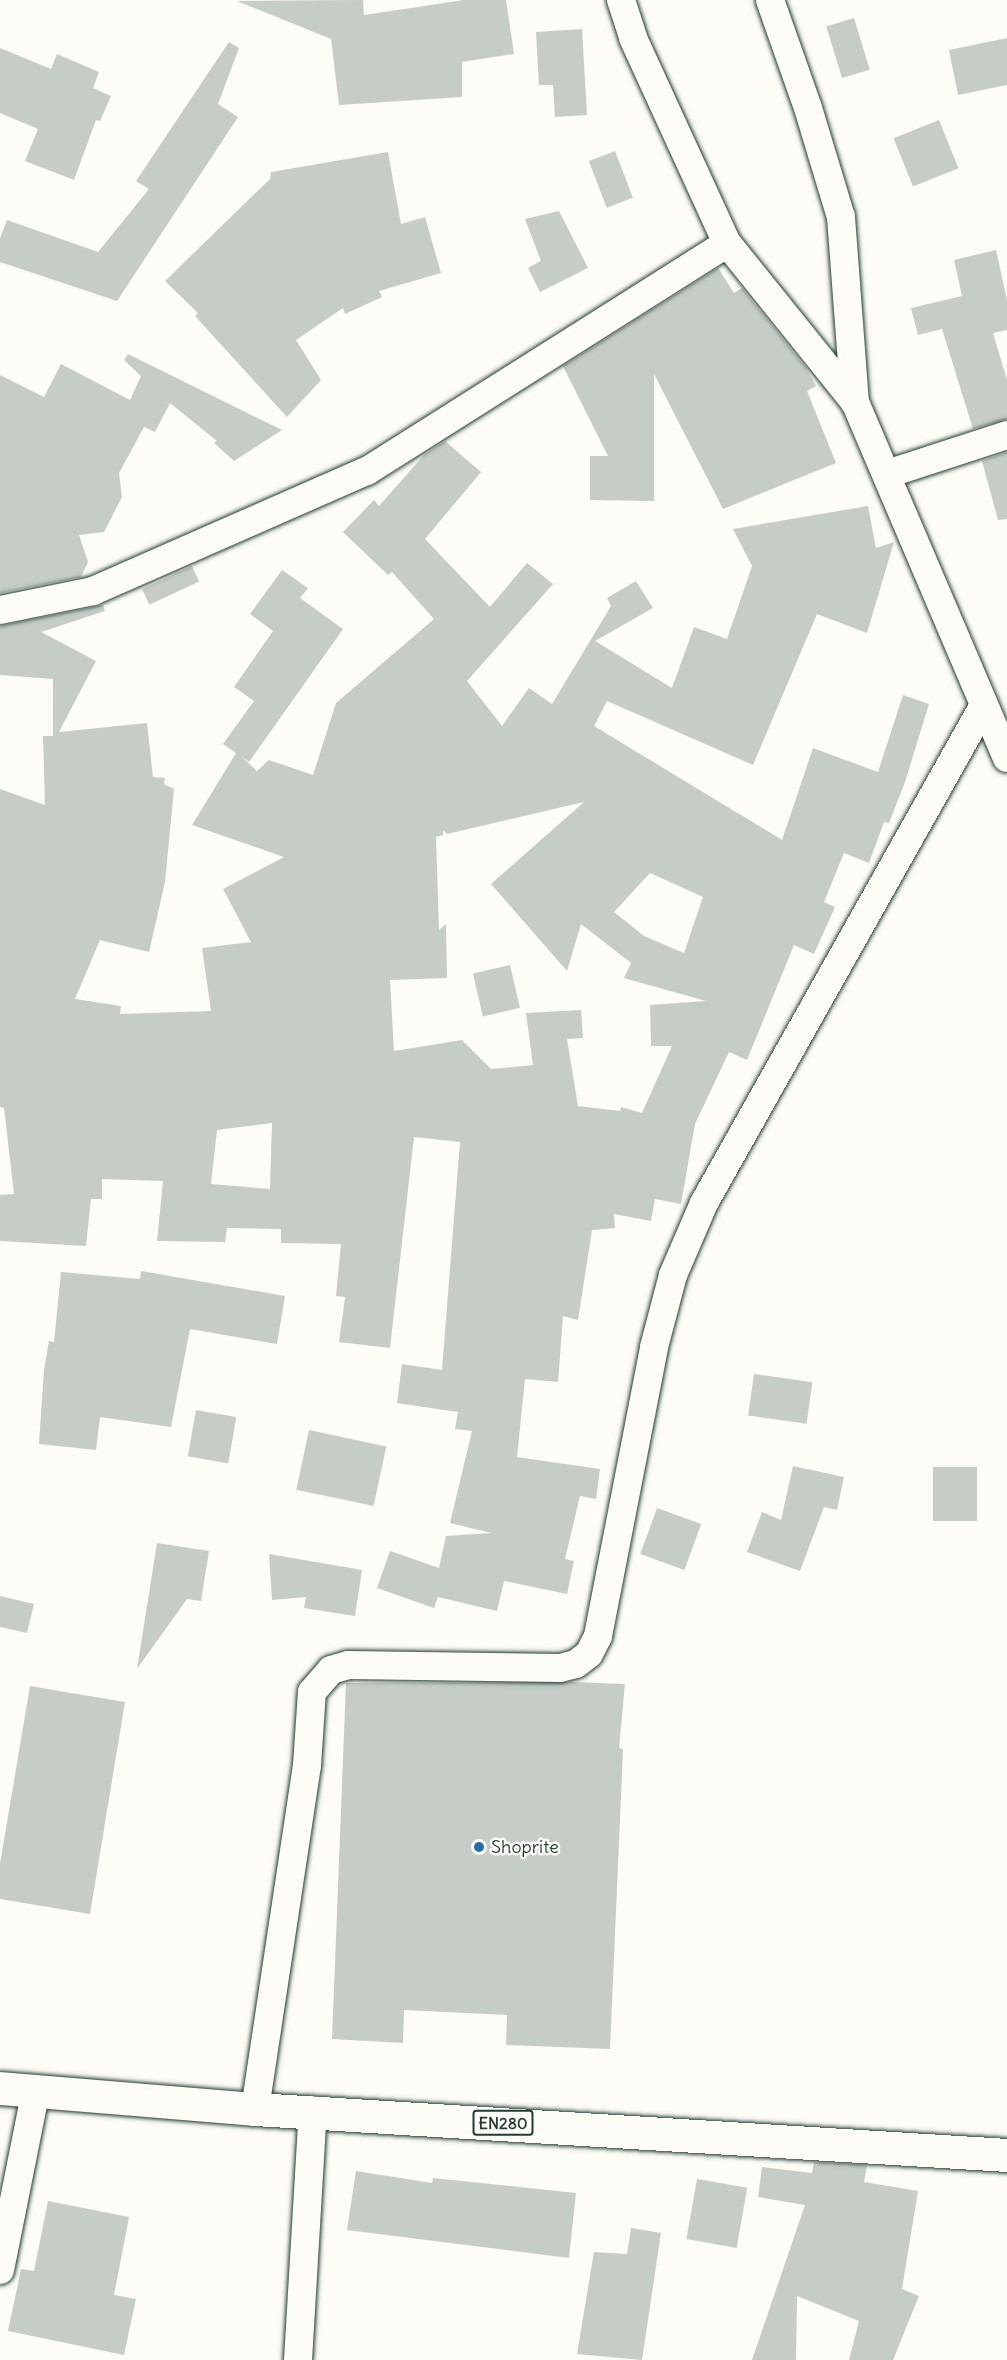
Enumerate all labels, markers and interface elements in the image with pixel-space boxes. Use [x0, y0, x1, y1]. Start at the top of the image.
place label: Shoprite [491, 1836, 559, 1858]
marker: Shoprite [472, 1840, 486, 1854]
road number: EN280 [472, 2110, 534, 2136]

